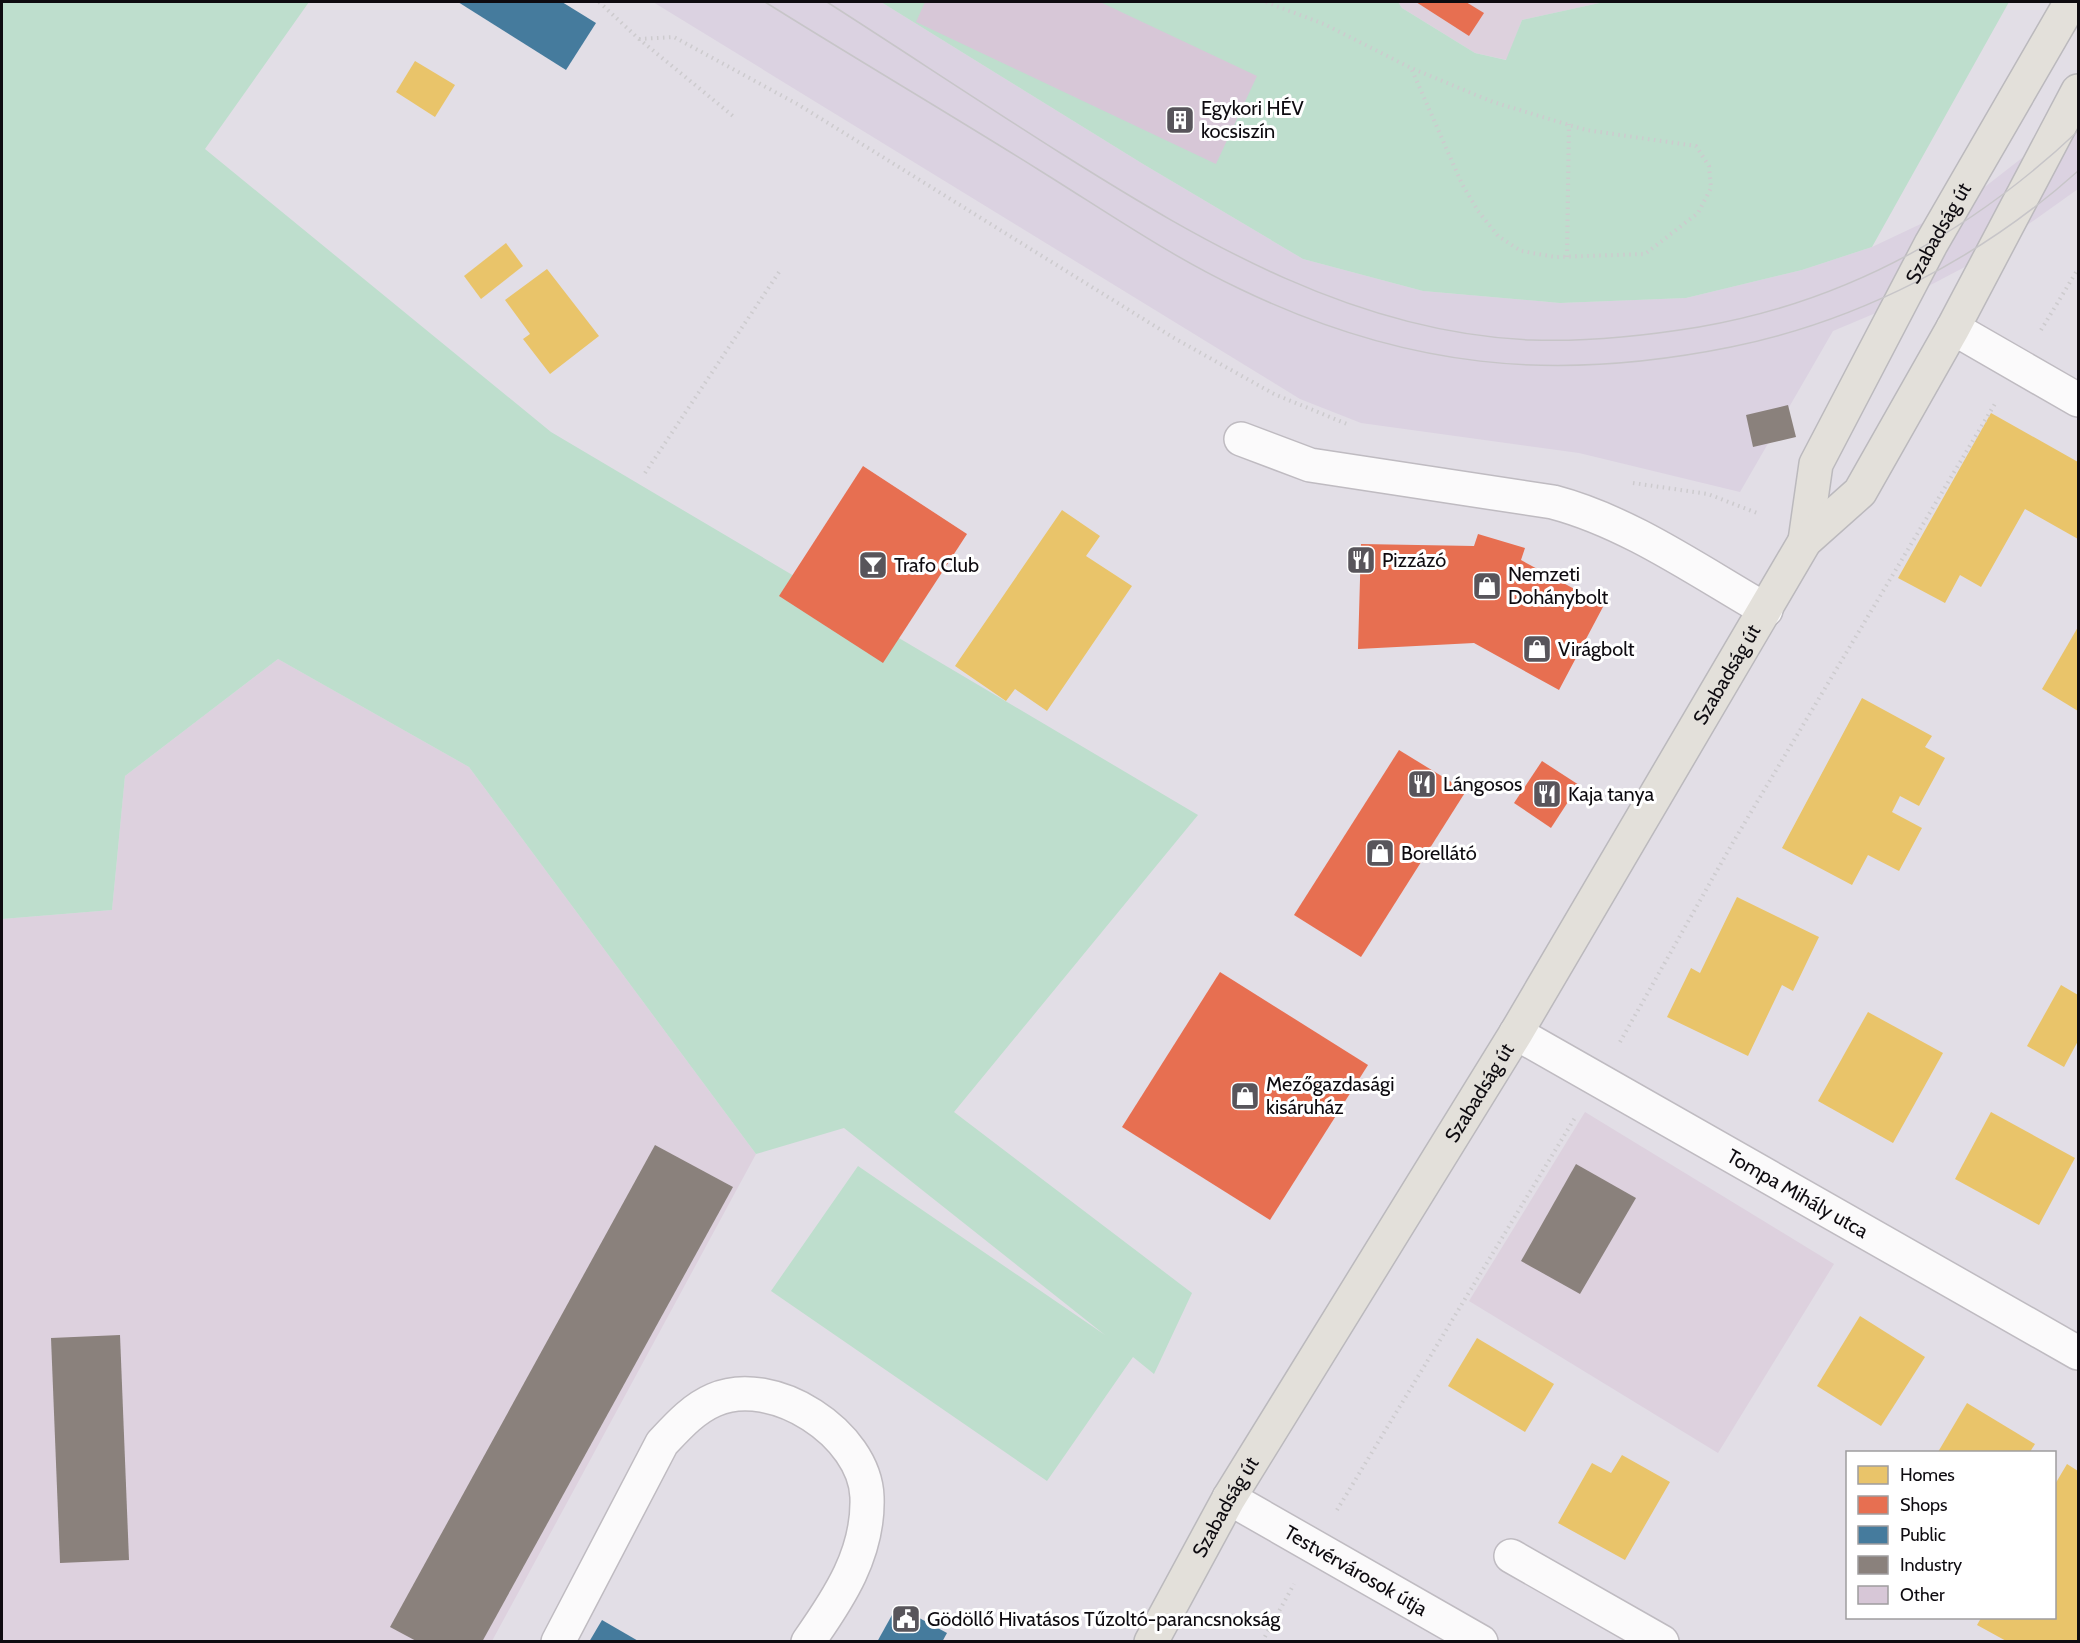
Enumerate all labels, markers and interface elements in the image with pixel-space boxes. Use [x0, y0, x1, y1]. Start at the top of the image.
place label: Egykori HÉV kocsiszín [1201, 96, 1305, 143]
building icon: Egykori HÉV kocsiszín [1164, 104, 1196, 136]
street label: Szabadság út [1900, 178, 1976, 288]
restaurant icon: Pizzázó [1345, 544, 1377, 576]
place label: Pizzázó [1382, 548, 1446, 572]
bar icon: Trafo Club [857, 549, 889, 581]
place label: Trafo Club [894, 553, 979, 577]
place label: Nemzeti Dohánybolt [1508, 562, 1609, 609]
shop icon: Nemzeti Dohánybolt [1471, 570, 1503, 602]
street label: Szabadság út [1688, 620, 1765, 729]
shop icon: Virágbolt [1521, 633, 1553, 665]
place label: Virágbolt [1558, 637, 1635, 661]
restaurant icon: Lángosos [1406, 768, 1438, 800]
place label: Lángosos [1443, 772, 1522, 796]
restaurant icon: Kaja tanya [1531, 778, 1563, 810]
place label: Kaja tanya [1568, 782, 1654, 806]
shop icon: Borellátó [1364, 837, 1396, 869]
place label: Borellátó [1401, 841, 1477, 865]
street label: Szabadság út [1440, 1039, 1519, 1147]
place label: Mezőgazdasági kisáruház [1266, 1072, 1395, 1119]
shop icon: Mezőgazdasági kisáruház [1229, 1080, 1261, 1112]
street label: Tompa Mihály utca [1723, 1144, 1873, 1243]
legend [1846, 1451, 2056, 1619]
street label: Szabadság út [1187, 1452, 1264, 1562]
text: Homes [1900, 1464, 1955, 1486]
text: Shops [1900, 1494, 1948, 1516]
street label: Testvérvárosok útja [1280, 1520, 1432, 1621]
text: Public [1900, 1524, 1946, 1546]
text: Industry [1900, 1554, 1962, 1576]
text: Other [1900, 1584, 1945, 1606]
public building icon: Gödöllő Hivatásos Tűzoltó-parancsnokság [890, 1603, 922, 1635]
place label: Gödöllő Hivatásos Tűzoltó-parancsnokság [927, 1607, 1281, 1631]

